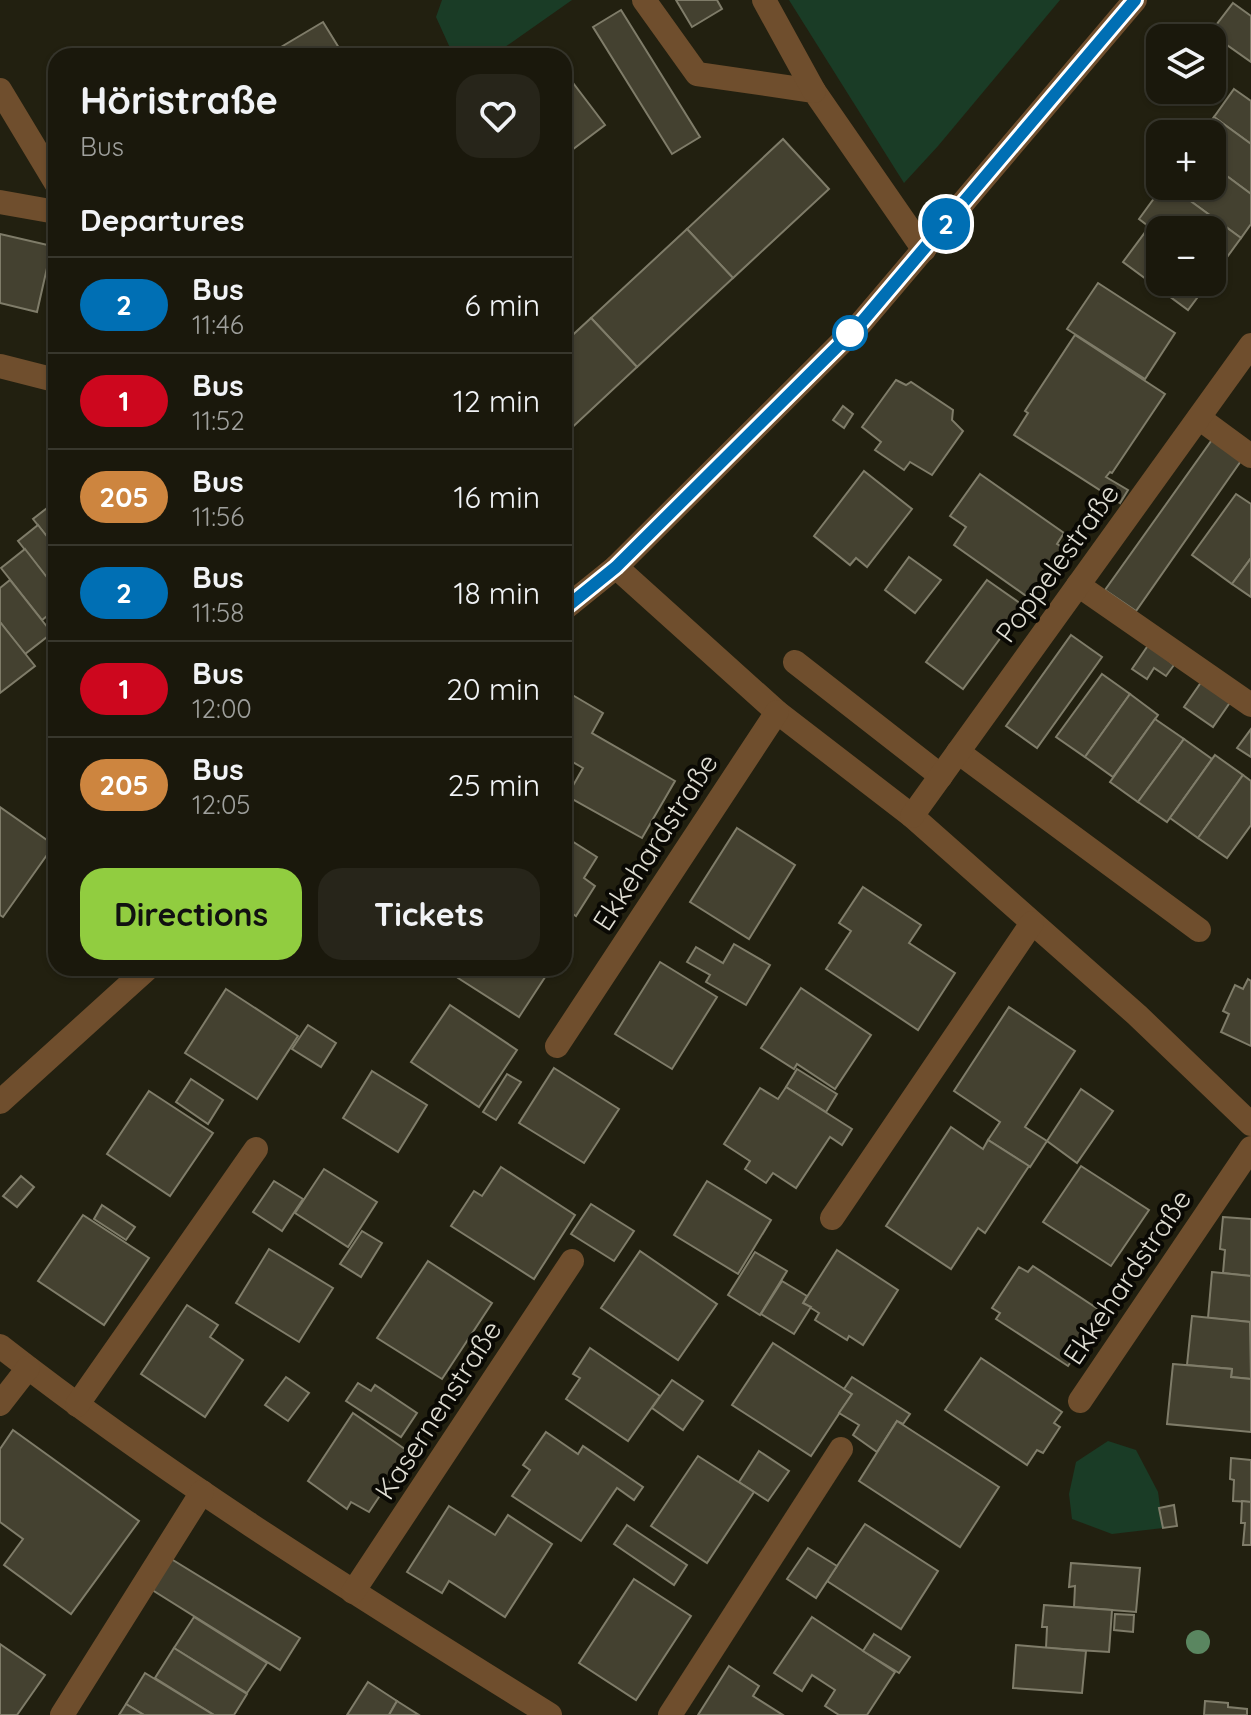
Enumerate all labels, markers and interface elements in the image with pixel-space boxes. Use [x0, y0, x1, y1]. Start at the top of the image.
map controls [1146, 24, 1226, 296]
button: layers [1146, 24, 1226, 104]
button: heart [456, 74, 540, 158]
text: Höristraße [80, 76, 278, 124]
button: + [1146, 120, 1226, 200]
text: Bus [80, 130, 124, 163]
line badge: 2 [920, 198, 972, 250]
text: Departures [80, 201, 245, 239]
text: 2 [938, 206, 954, 241]
button: − [1146, 216, 1226, 296]
text: Bus [192, 270, 244, 308]
text: 6 min [465, 286, 540, 324]
text: 2 [116, 287, 132, 322]
text: 11:46 [192, 308, 244, 341]
unlabelled marker [833, 316, 867, 350]
text: Bus [192, 366, 244, 404]
text: 12 min [453, 382, 540, 420]
text: 1 [119, 383, 129, 418]
text: 11:52 [192, 404, 245, 437]
text: Bus [192, 462, 244, 500]
street label: Poppelestraße [987, 476, 1126, 649]
text: 16 min [453, 478, 540, 516]
text: 205 [99, 479, 149, 514]
text: 11:56 [192, 500, 244, 533]
text: Bus [192, 558, 244, 596]
text: 18 min [453, 574, 540, 612]
text: 2 [116, 575, 132, 610]
text: 11:58 [192, 596, 244, 629]
text: Bus [192, 654, 244, 692]
text: 20 min [446, 670, 540, 708]
text: 1 [119, 671, 129, 706]
text: 12:00 [192, 692, 252, 725]
street label: Ekkehardstraße [584, 747, 725, 937]
text: Bus [192, 750, 244, 788]
text: 25 min [448, 766, 540, 804]
text: 205 [99, 767, 149, 802]
text: 12:05 [192, 788, 251, 821]
button: Directions [80, 868, 302, 960]
button: Tickets [318, 868, 540, 960]
street label: Ekkehardstraße [1055, 1182, 1198, 1371]
street label: Kasernenstraße [367, 1314, 509, 1506]

